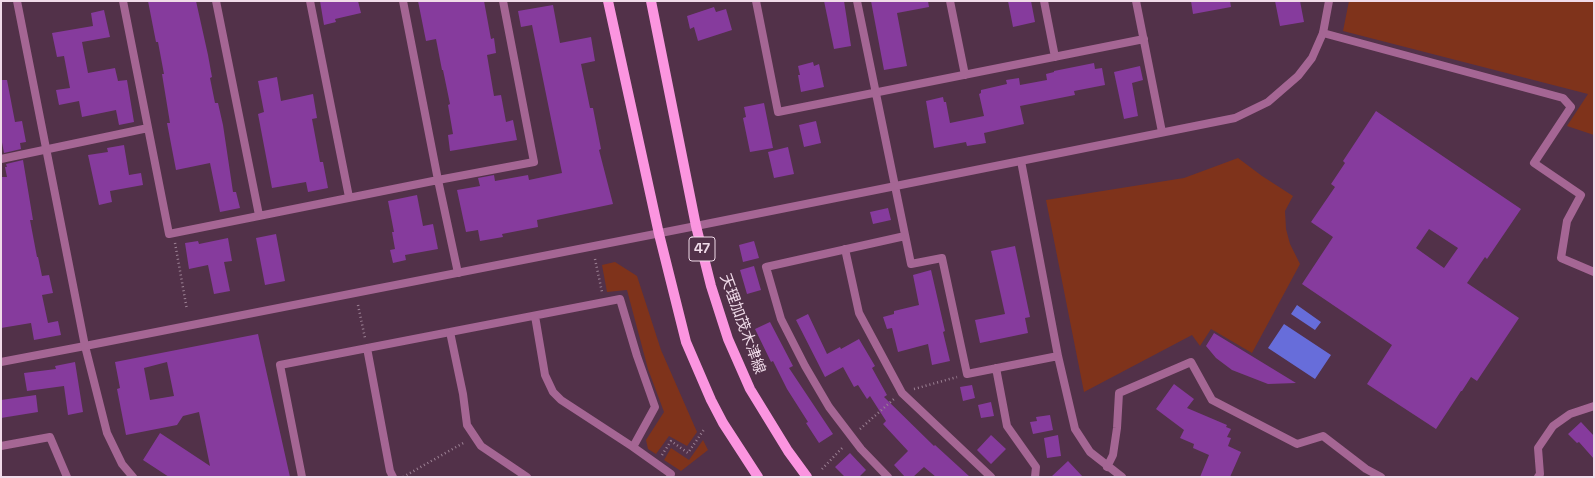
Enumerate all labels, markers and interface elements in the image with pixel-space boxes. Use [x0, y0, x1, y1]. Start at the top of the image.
road number: 47 [689, 237, 715, 261]
street label: 天理加茂木津線 [716, 272, 768, 376]

